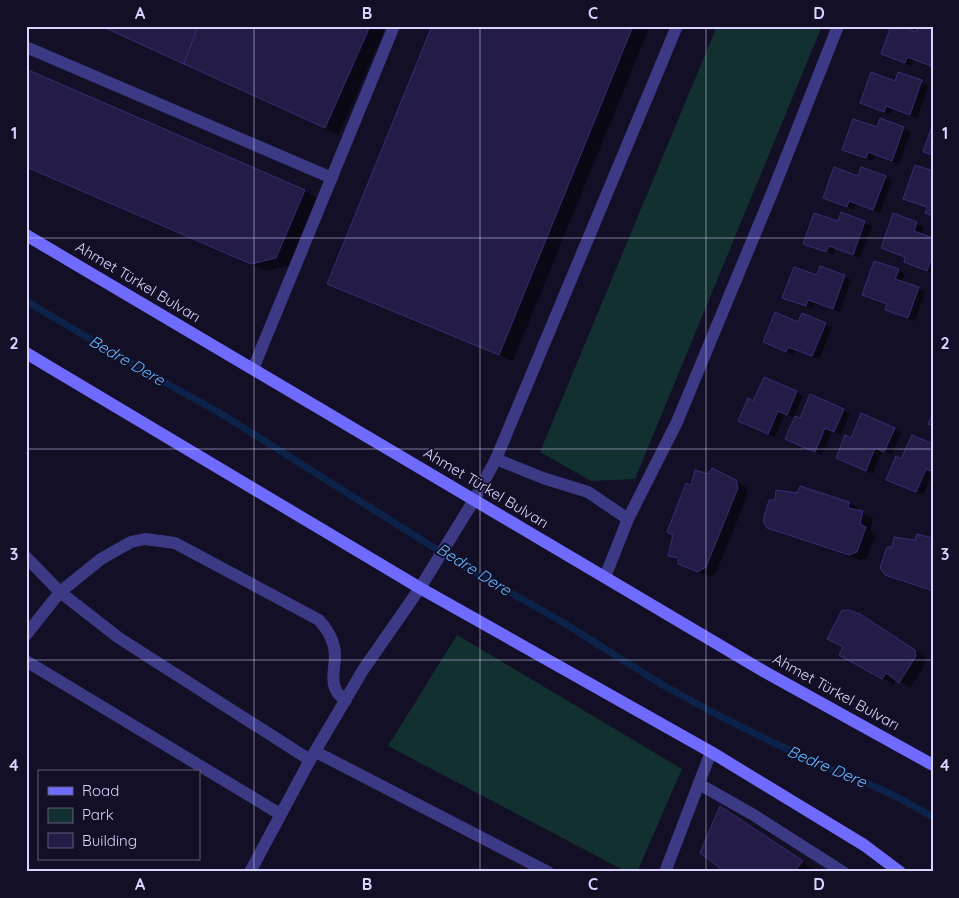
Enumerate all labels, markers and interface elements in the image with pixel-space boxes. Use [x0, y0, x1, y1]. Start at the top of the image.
text: A [135, 3, 146, 23]
text: B [362, 3, 372, 23]
text: C [588, 3, 598, 23]
text: D [813, 3, 825, 23]
text: 1 [11, 123, 17, 143]
text: 1 [942, 123, 948, 143]
street label: Ahmet Türkel Bulvarı [72, 237, 204, 326]
water label: Bedre Dere [86, 330, 169, 390]
text: 2 [9, 333, 19, 353]
text: 2 [940, 333, 950, 353]
street label: Ahmet Türkel Bulvarı [420, 443, 552, 532]
water label: Bedre Dere [433, 538, 516, 600]
text: 3 [10, 544, 18, 564]
text: 3 [941, 544, 949, 564]
street label: Ahmet Türkel Bulvarı [769, 649, 903, 734]
water label: Bedre Dere [784, 740, 870, 792]
text: 4 [9, 755, 19, 775]
text: 4 [940, 755, 950, 775]
legend [38, 770, 200, 860]
text: Road [82, 781, 119, 800]
text: Park [82, 805, 114, 824]
text: Building [82, 831, 137, 850]
text: A [135, 874, 146, 894]
text: B [362, 874, 372, 894]
text: C [588, 874, 598, 894]
text: D [813, 874, 825, 894]

